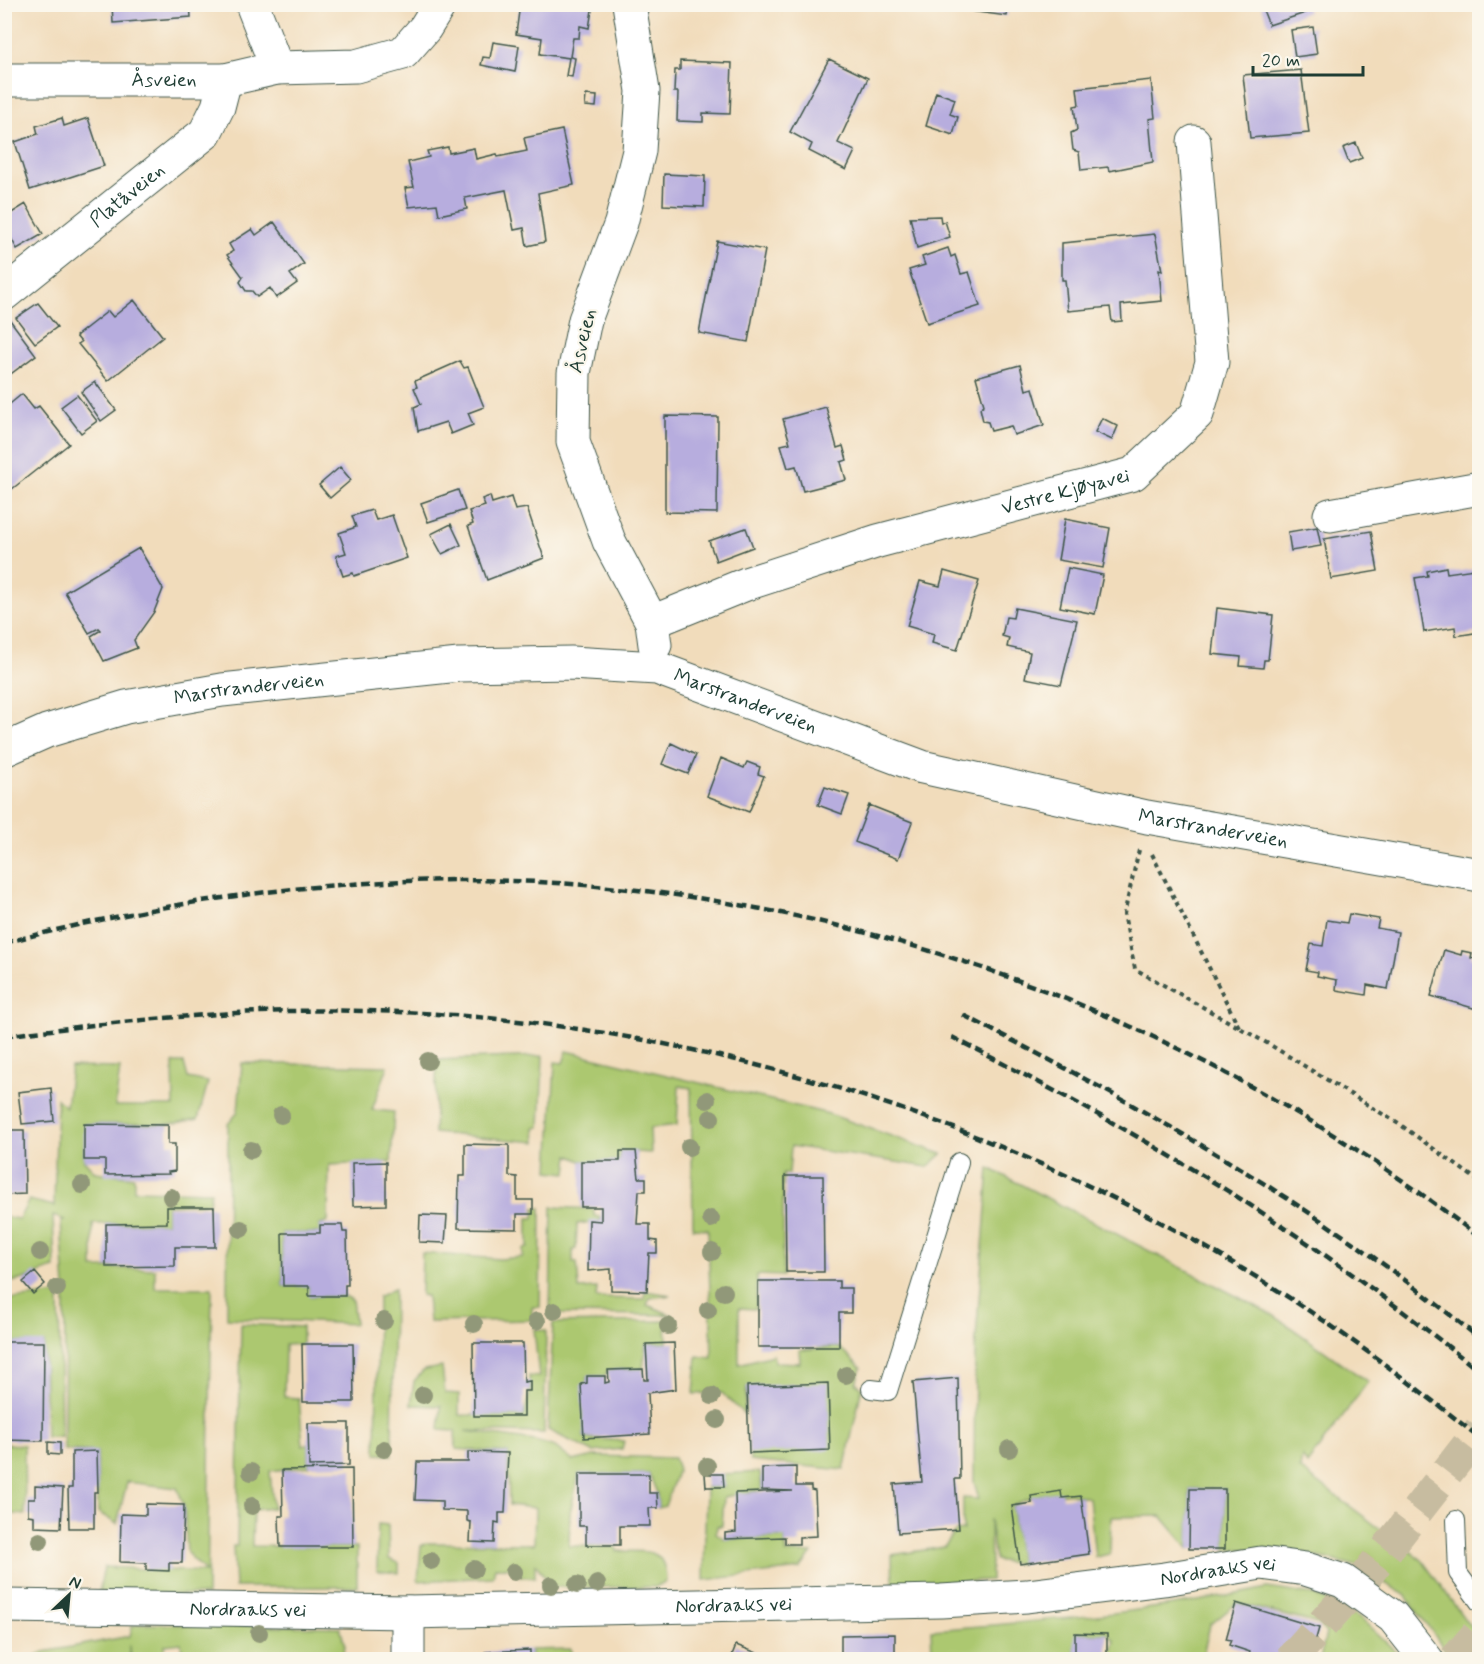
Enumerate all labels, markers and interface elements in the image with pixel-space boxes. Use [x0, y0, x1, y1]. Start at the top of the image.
scale bar [1253, 39, 1362, 77]
text: 20 m [1262, 49, 1300, 73]
street label: Åsveien [131, 67, 197, 94]
street label: Platåveien [84, 157, 171, 234]
street label: Åsveien [562, 306, 604, 376]
street label: Vestre Kjøyavei [998, 462, 1133, 522]
street label: Marstranderveien [670, 662, 821, 740]
street label: Marstranderveien [172, 666, 325, 712]
street label: Marstranderveien [1136, 802, 1290, 855]
street label: Nordraaks vei [1158, 1550, 1278, 1593]
north arrow [39, 1565, 99, 1625]
text: N [66, 1571, 84, 1595]
street label: Nordraaks vei [675, 1591, 793, 1620]
street label: Nordraaks vei [189, 1595, 307, 1624]

